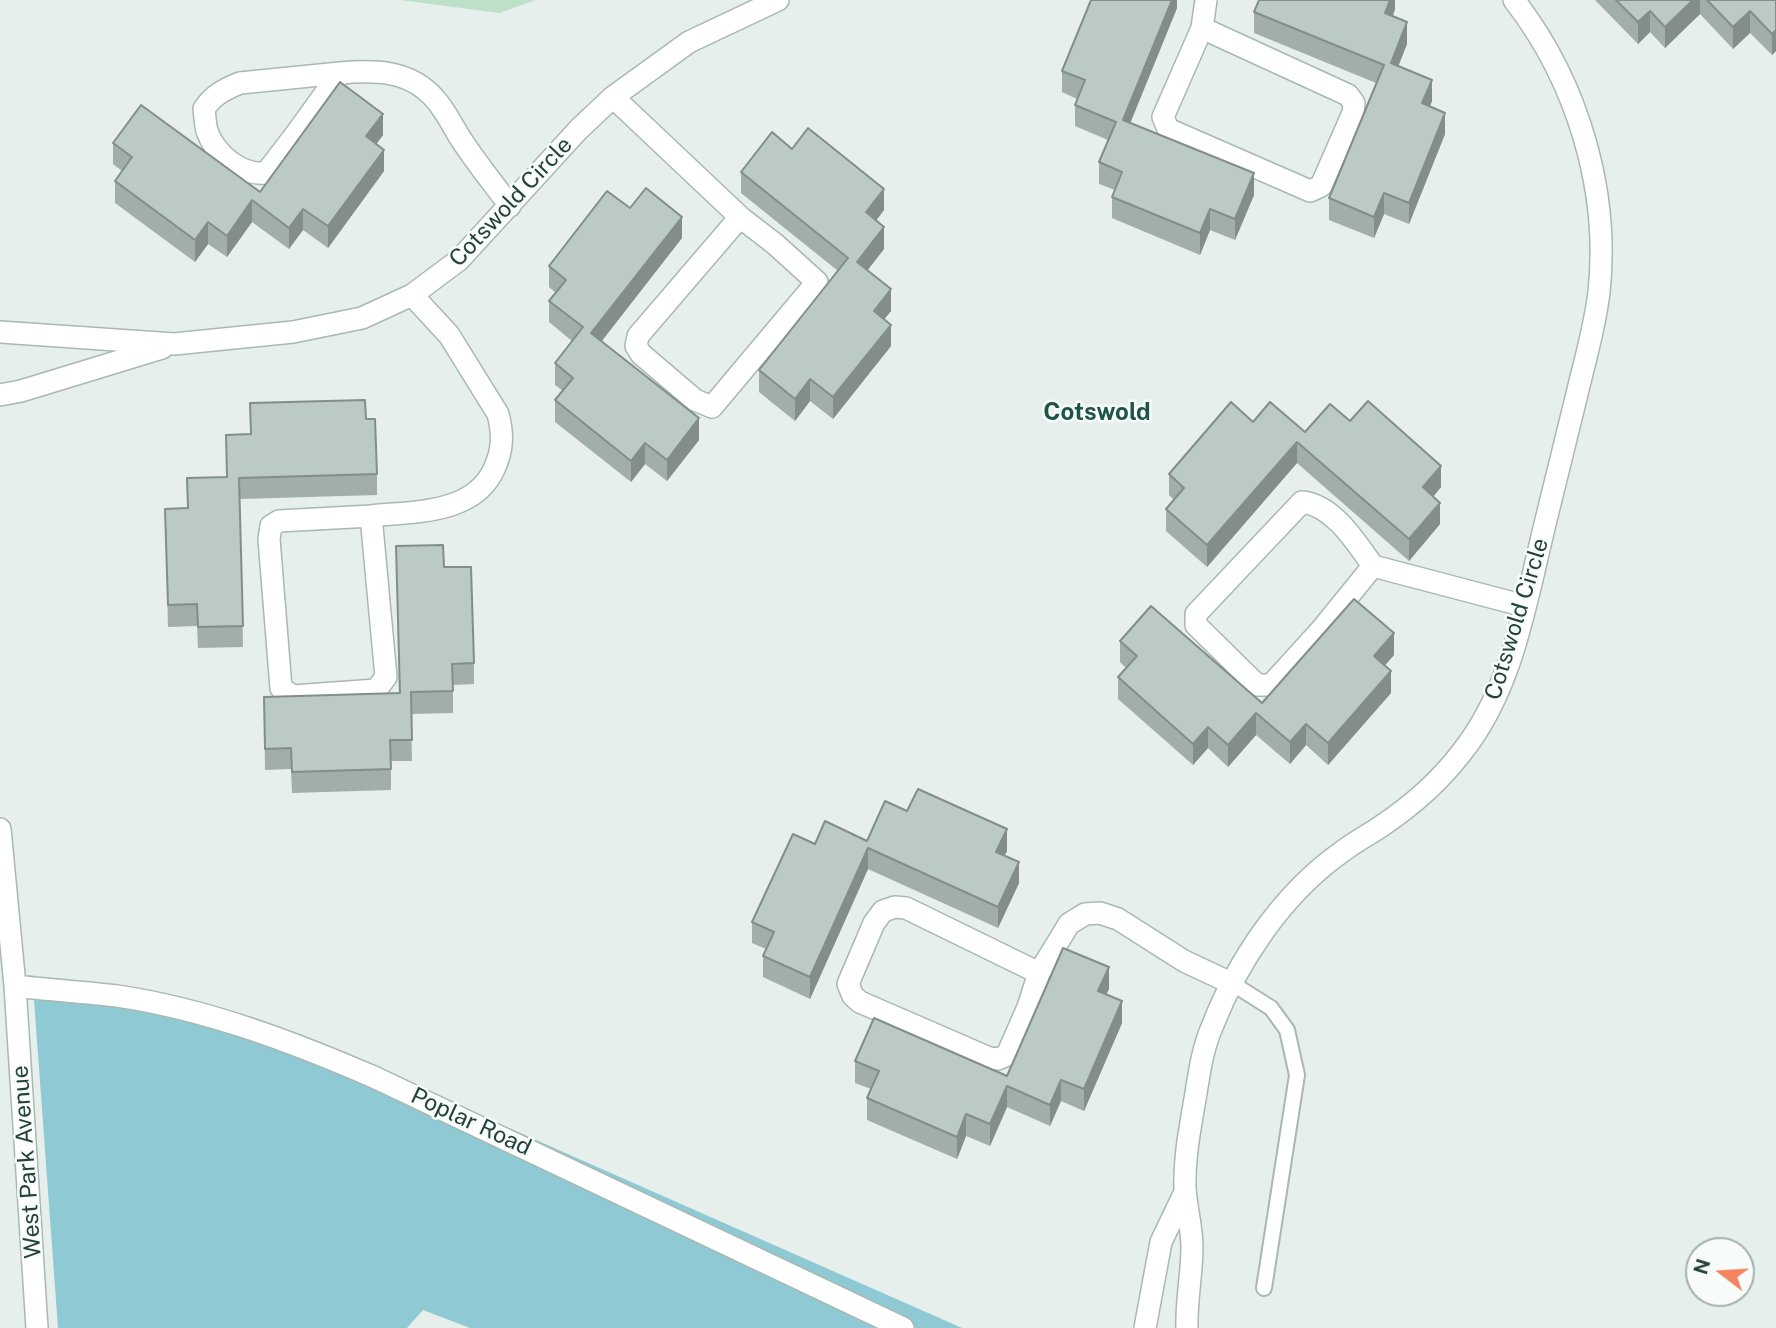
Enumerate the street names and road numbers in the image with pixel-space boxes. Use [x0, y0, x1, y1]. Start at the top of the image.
street label: Cotswold Circle [444, 131, 578, 273]
street label: Cotswold Circle [1479, 535, 1555, 703]
street label: West Park Avenue [6, 1065, 48, 1259]
street label: Poplar Road [406, 1082, 536, 1162]

